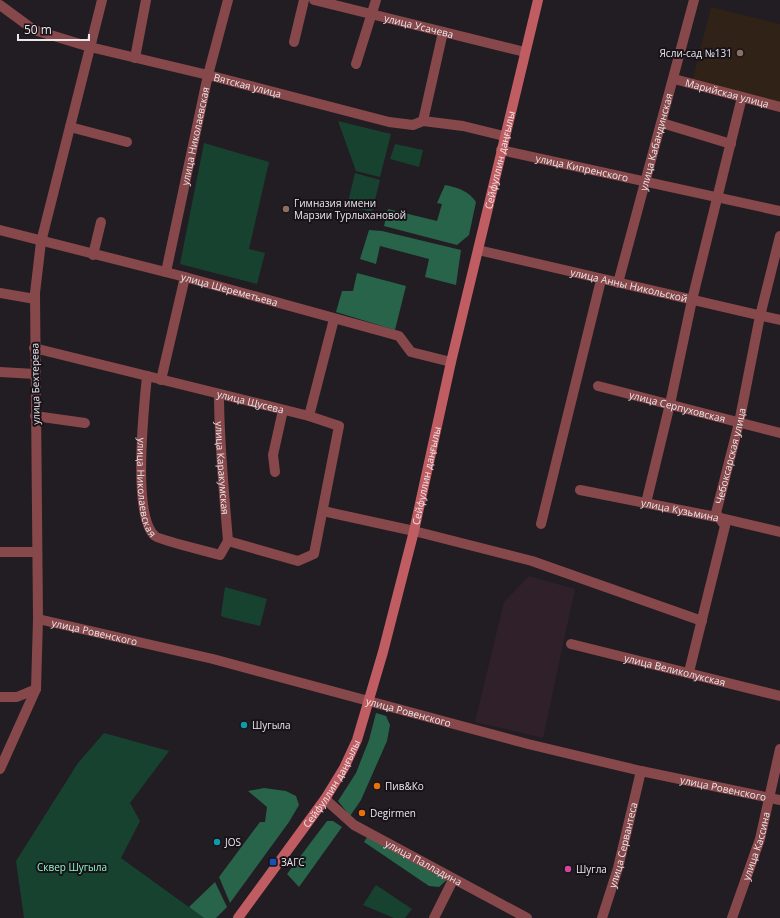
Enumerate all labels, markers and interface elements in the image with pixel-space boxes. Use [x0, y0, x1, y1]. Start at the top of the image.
street label: улица Усачева [383, 11, 455, 41]
scale bar [18, 16, 89, 42]
text: 50 m [24, 21, 52, 38]
place label: Ясли-сад №131 [660, 46, 732, 60]
marker: Ясли-сад №131 [735, 48, 745, 58]
street label: Вятская улица [212, 70, 283, 101]
street label: Марийская улица [684, 75, 771, 111]
street label: улица Николаевская [178, 86, 212, 187]
street label: улица Кабандинская [636, 92, 676, 192]
street label: Сейфуллин даңғылы [481, 110, 518, 211]
street label: улица Кипренского [534, 151, 630, 185]
place label: Гимназия имени Марзии Турлыхановой [294, 196, 406, 222]
marker: Гимназия имени Марзии Турлыхановой [281, 204, 291, 214]
street label: улица Анны Никольской [569, 265, 689, 305]
street label: улица Шереметьева [180, 269, 279, 309]
street label: улица Бехтерева [27, 343, 43, 425]
street label: улица Щусева [215, 386, 285, 417]
street label: улица Серпуховская [628, 387, 727, 426]
street label: Чебоксарская улица [712, 407, 749, 506]
street label: улица Каракумская [212, 421, 233, 515]
street label: Сейфуллин даңғылы [409, 425, 444, 526]
street label: улица Николаевская [134, 437, 160, 540]
street label: улица Кузьмина [640, 495, 720, 524]
street label: улица Ровенского [50, 615, 139, 649]
street label: улица Великолукская [623, 650, 727, 689]
street label: улица Ровенского [364, 694, 453, 730]
place label: Шугыла [252, 718, 291, 732]
marker: Шугыла [239, 720, 249, 730]
street label: Сейфуллин даңғылы [299, 737, 363, 830]
street label: улица Ровенского [679, 772, 768, 804]
place label: Пив&Ко [385, 779, 424, 793]
marker: Пив&Ко [372, 781, 382, 791]
street label: улица Сервантеса [605, 801, 640, 890]
place label: Degirmen [370, 806, 416, 820]
marker: Degirmen [357, 808, 367, 818]
street label: улица Кассина [739, 810, 773, 882]
place label: JOS [224, 835, 241, 849]
street label: улица Палладина [383, 836, 465, 889]
marker: JOS [212, 837, 222, 847]
place label: ЗАГС [281, 855, 305, 869]
marker: ЗАГС [268, 857, 278, 867]
park label: Сквер Шугыла [37, 860, 107, 874]
place label: Шугла [576, 862, 607, 876]
marker: Шугла [563, 864, 573, 874]

